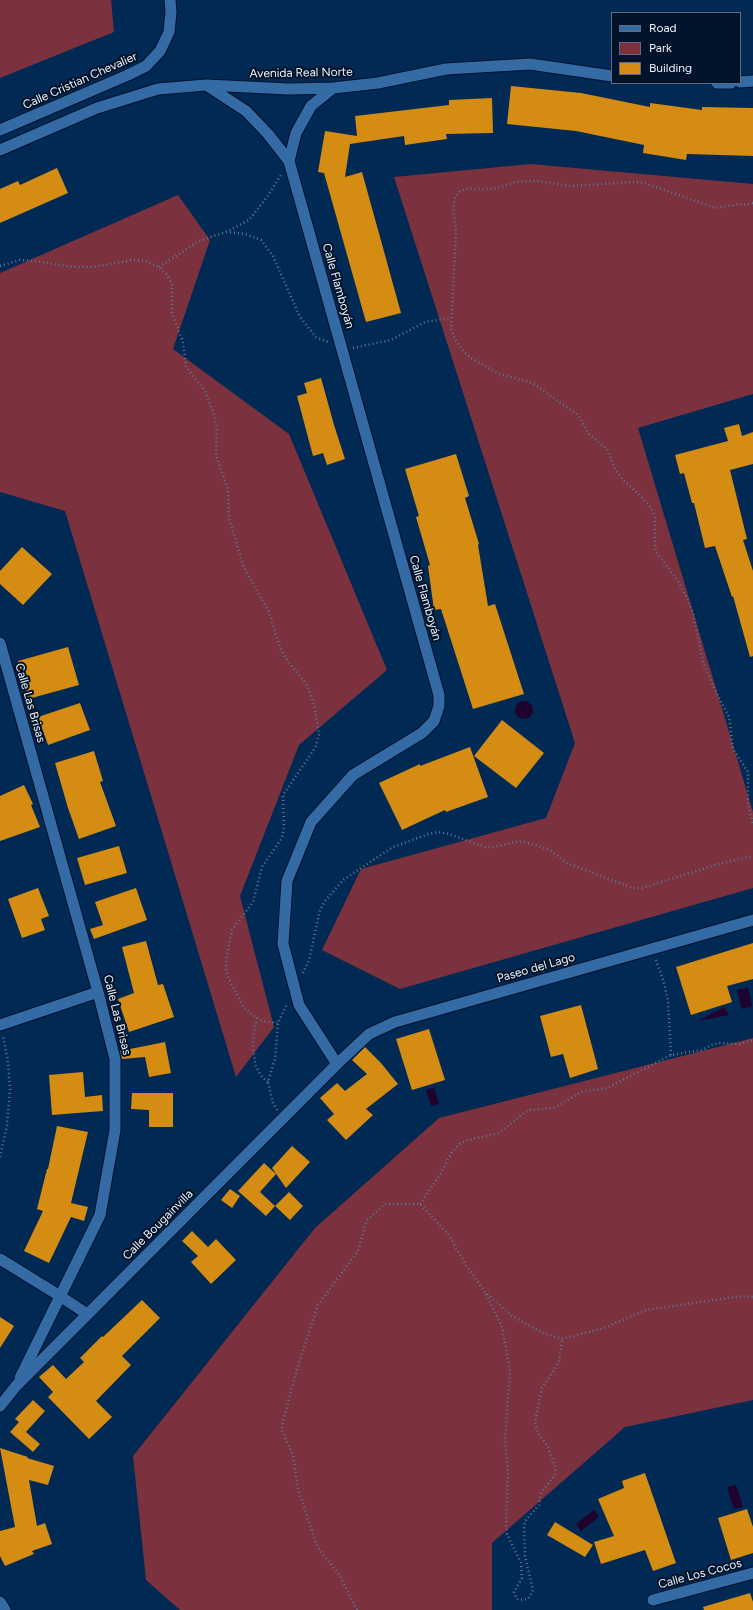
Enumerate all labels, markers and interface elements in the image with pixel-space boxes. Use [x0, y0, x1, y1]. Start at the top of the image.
legend [611, 12, 741, 84]
text: Road [649, 21, 677, 35]
text: Park [649, 41, 672, 55]
street label: Calle Cristian Chevalier [21, 49, 139, 113]
text: Building [649, 61, 692, 75]
street label: Avenida Real Norte [249, 65, 353, 81]
street label: Calle Flamboyán [319, 242, 357, 330]
street label: Calle Flamboyán [406, 554, 444, 642]
street label: Calle Las Brisas [12, 662, 48, 744]
street label: Paseo del Lago [495, 950, 577, 986]
street label: Calle Las Brisas [100, 973, 134, 1057]
street label: Calle Bougainvilla [120, 1187, 196, 1263]
street label: Calle Los Cocos [657, 1556, 743, 1592]

